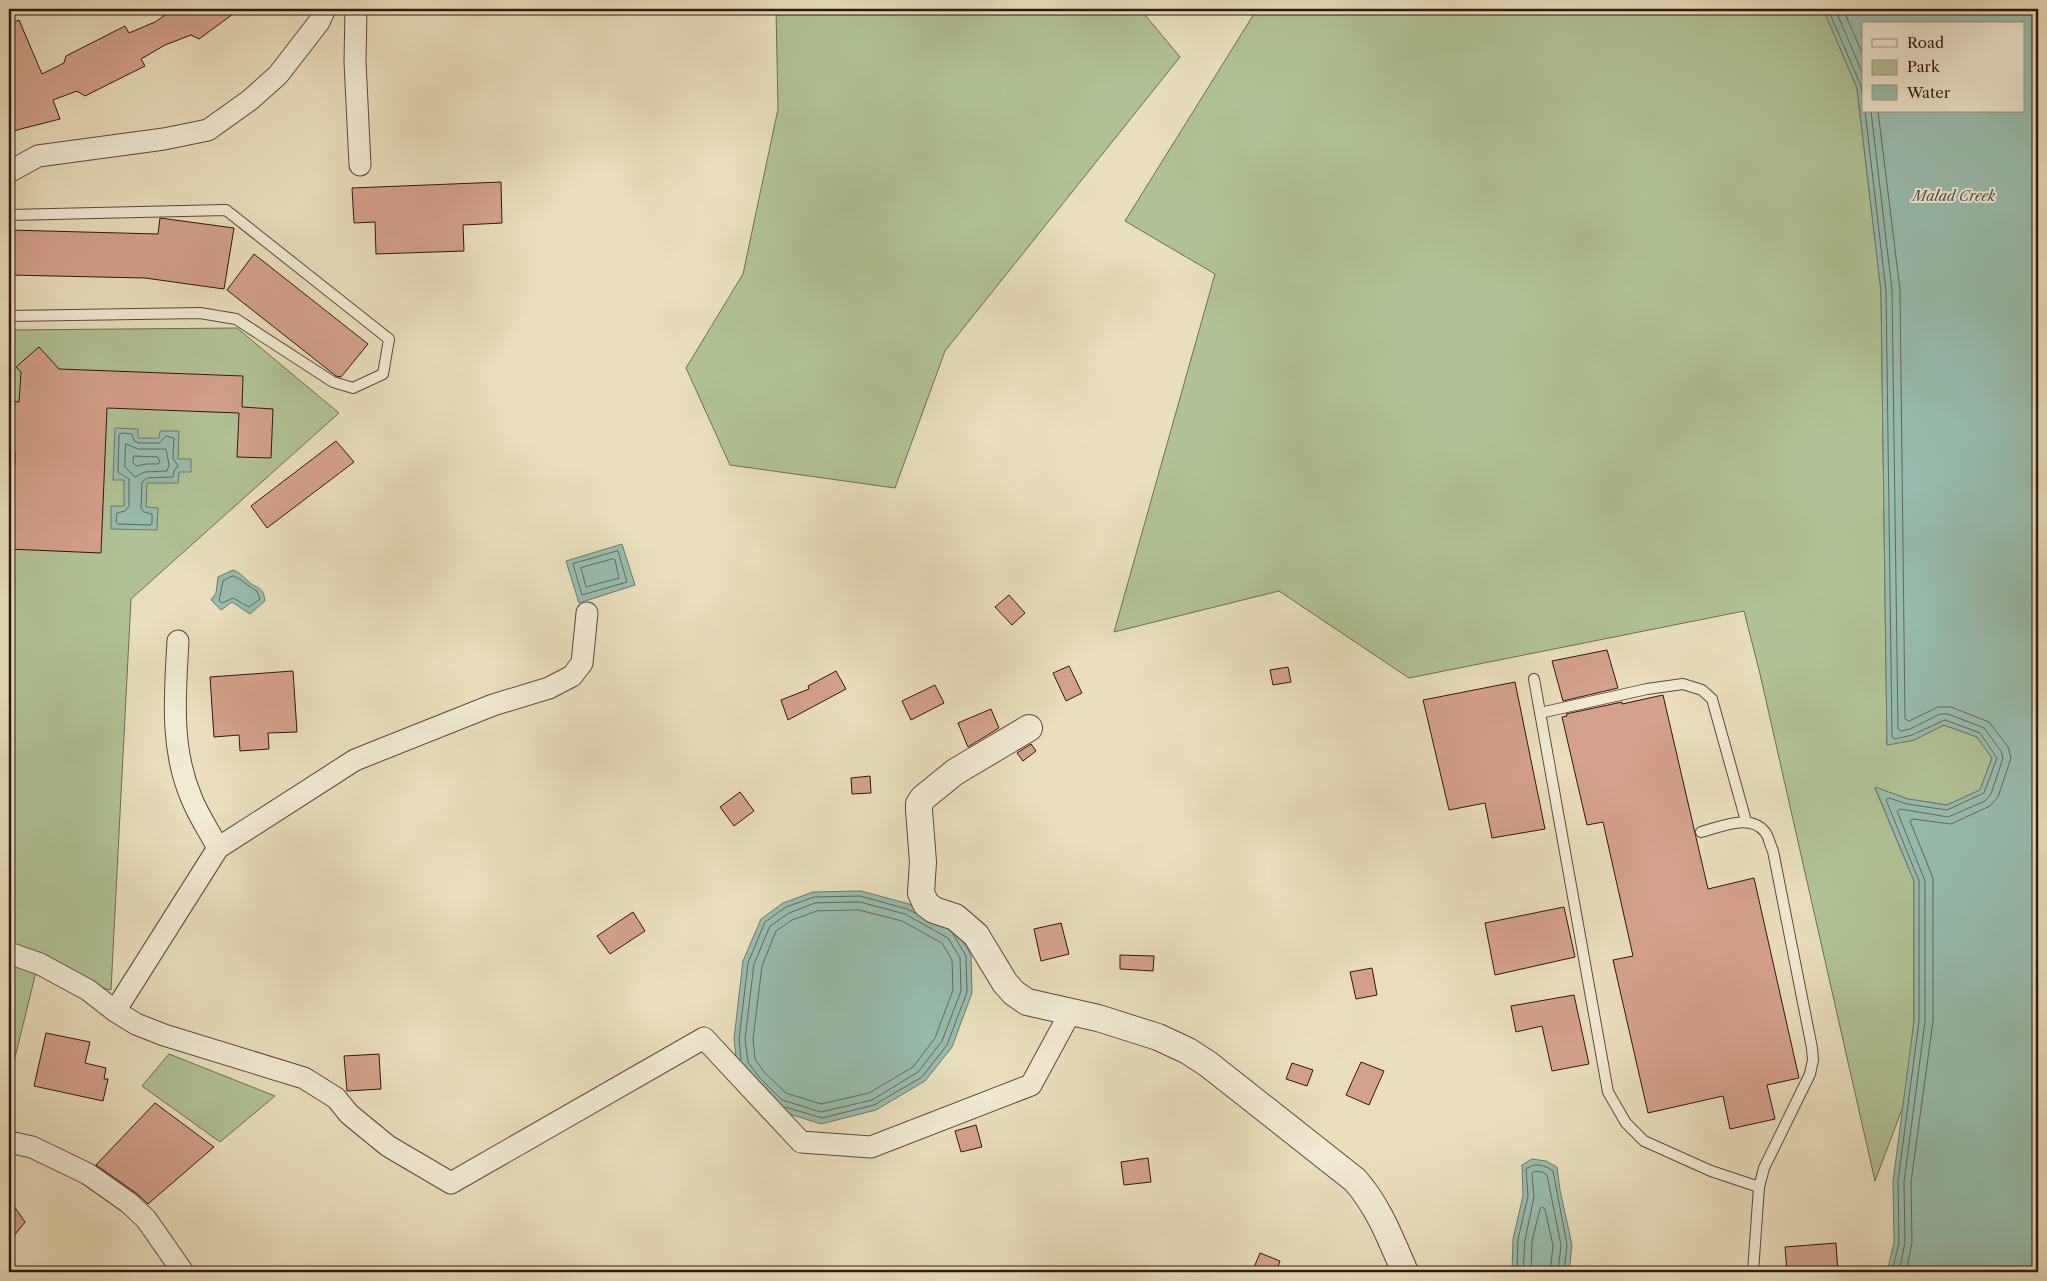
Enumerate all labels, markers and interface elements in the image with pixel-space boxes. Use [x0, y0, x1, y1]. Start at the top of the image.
legend [1862, 22, 2024, 112]
text: Road [1907, 33, 1944, 52]
text: Park [1907, 57, 1941, 76]
text: Water [1906, 83, 1951, 102]
water label: Malad Creek [1911, 187, 1996, 205]

